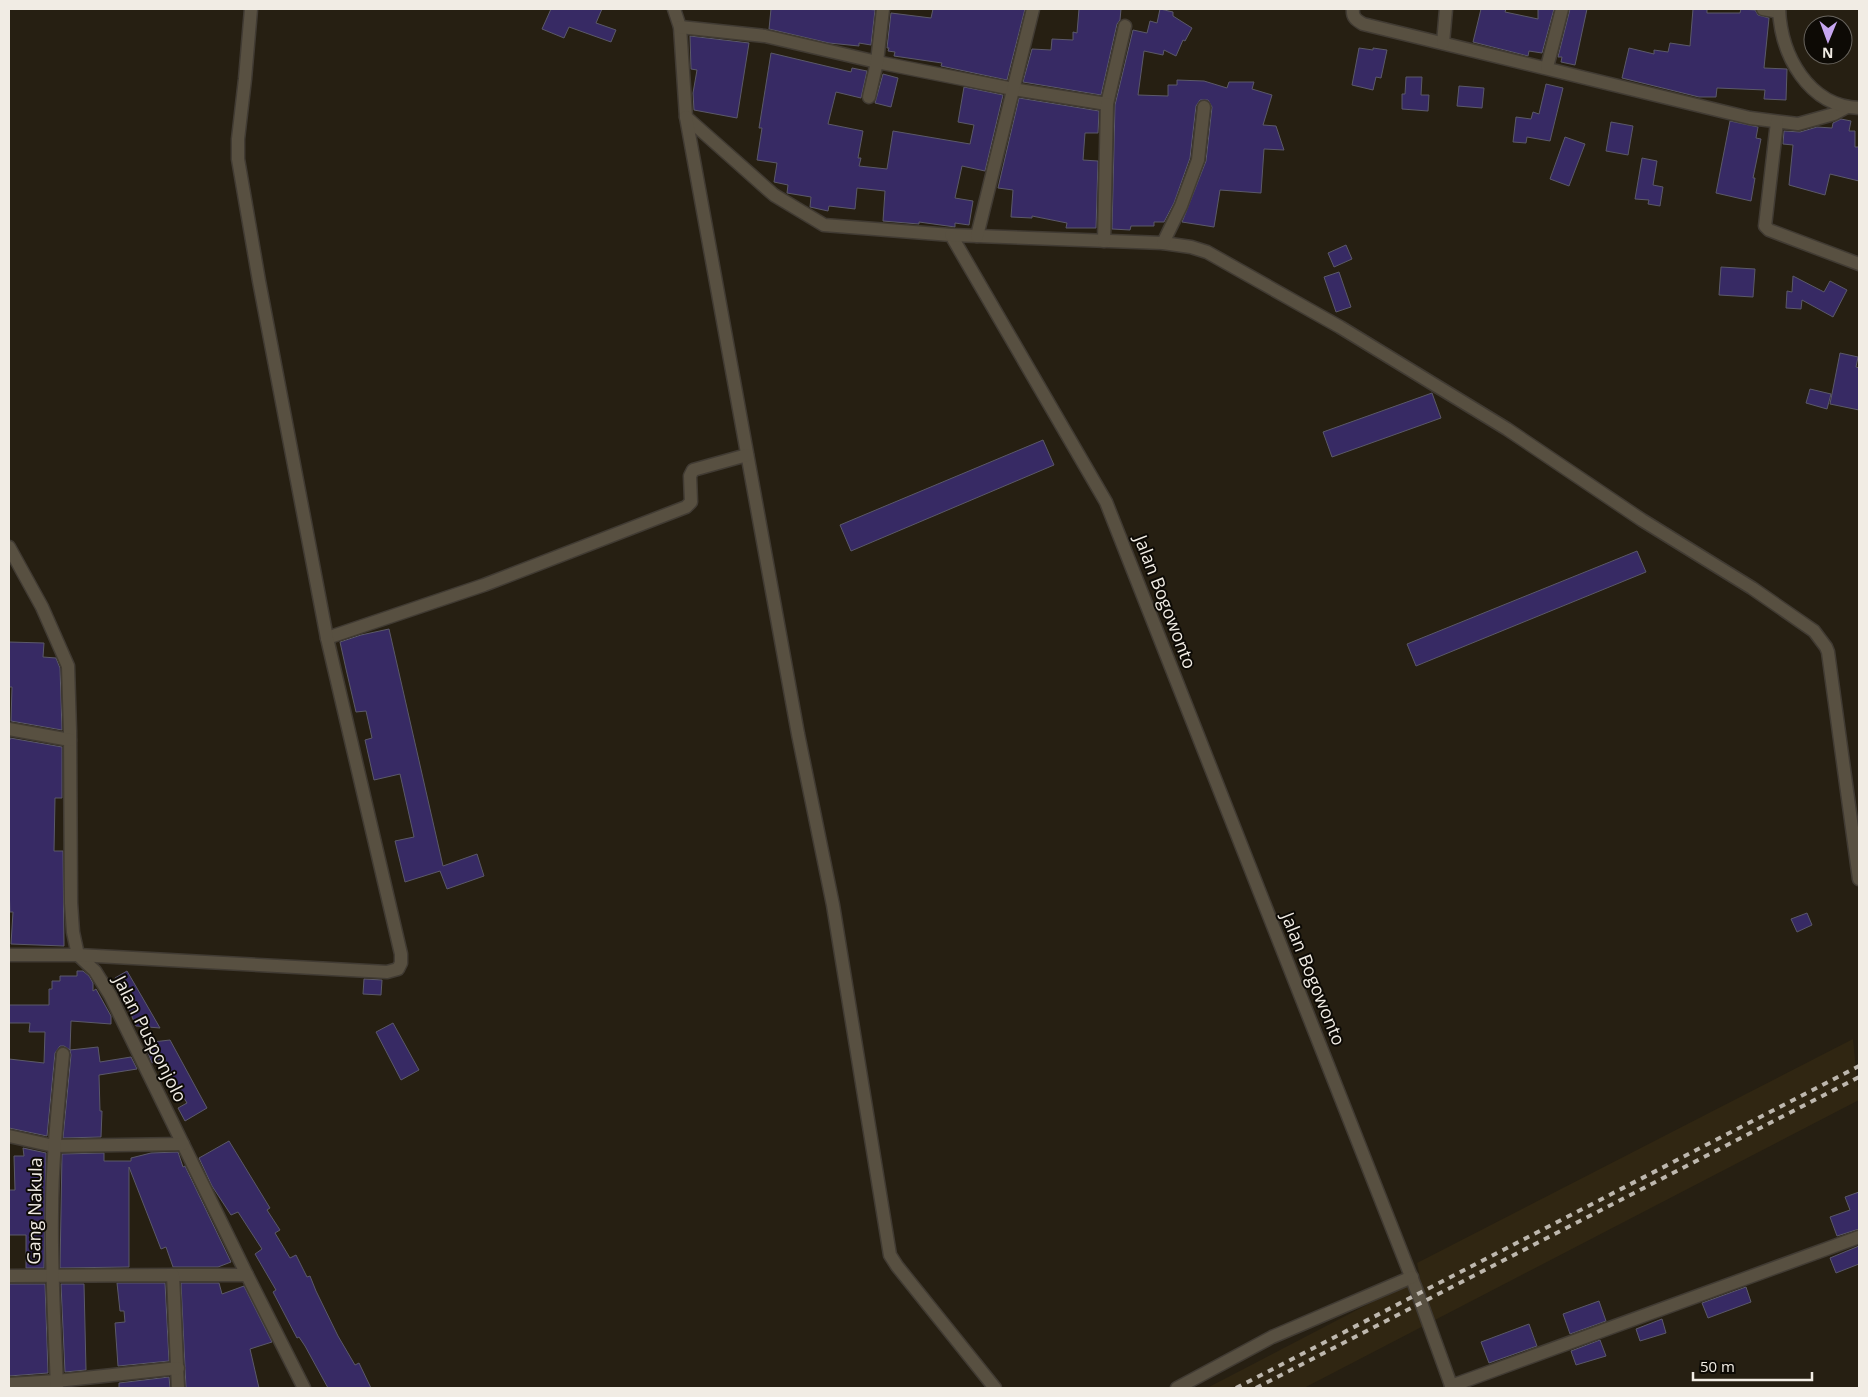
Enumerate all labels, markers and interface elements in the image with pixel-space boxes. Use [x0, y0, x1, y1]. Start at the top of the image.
north arrow [1803, 15, 1853, 65]
text: N [1822, 44, 1834, 63]
street label: Jalan Bogowonto [1129, 530, 1202, 672]
street label: Jalan Bogowonto [1276, 907, 1352, 1049]
street label: Jalan Pusponjolo [108, 969, 193, 1106]
street label: Gang Nakula [21, 1157, 47, 1265]
scale bar [1693, 1350, 1812, 1382]
text: 50 m [1700, 1356, 1735, 1376]

